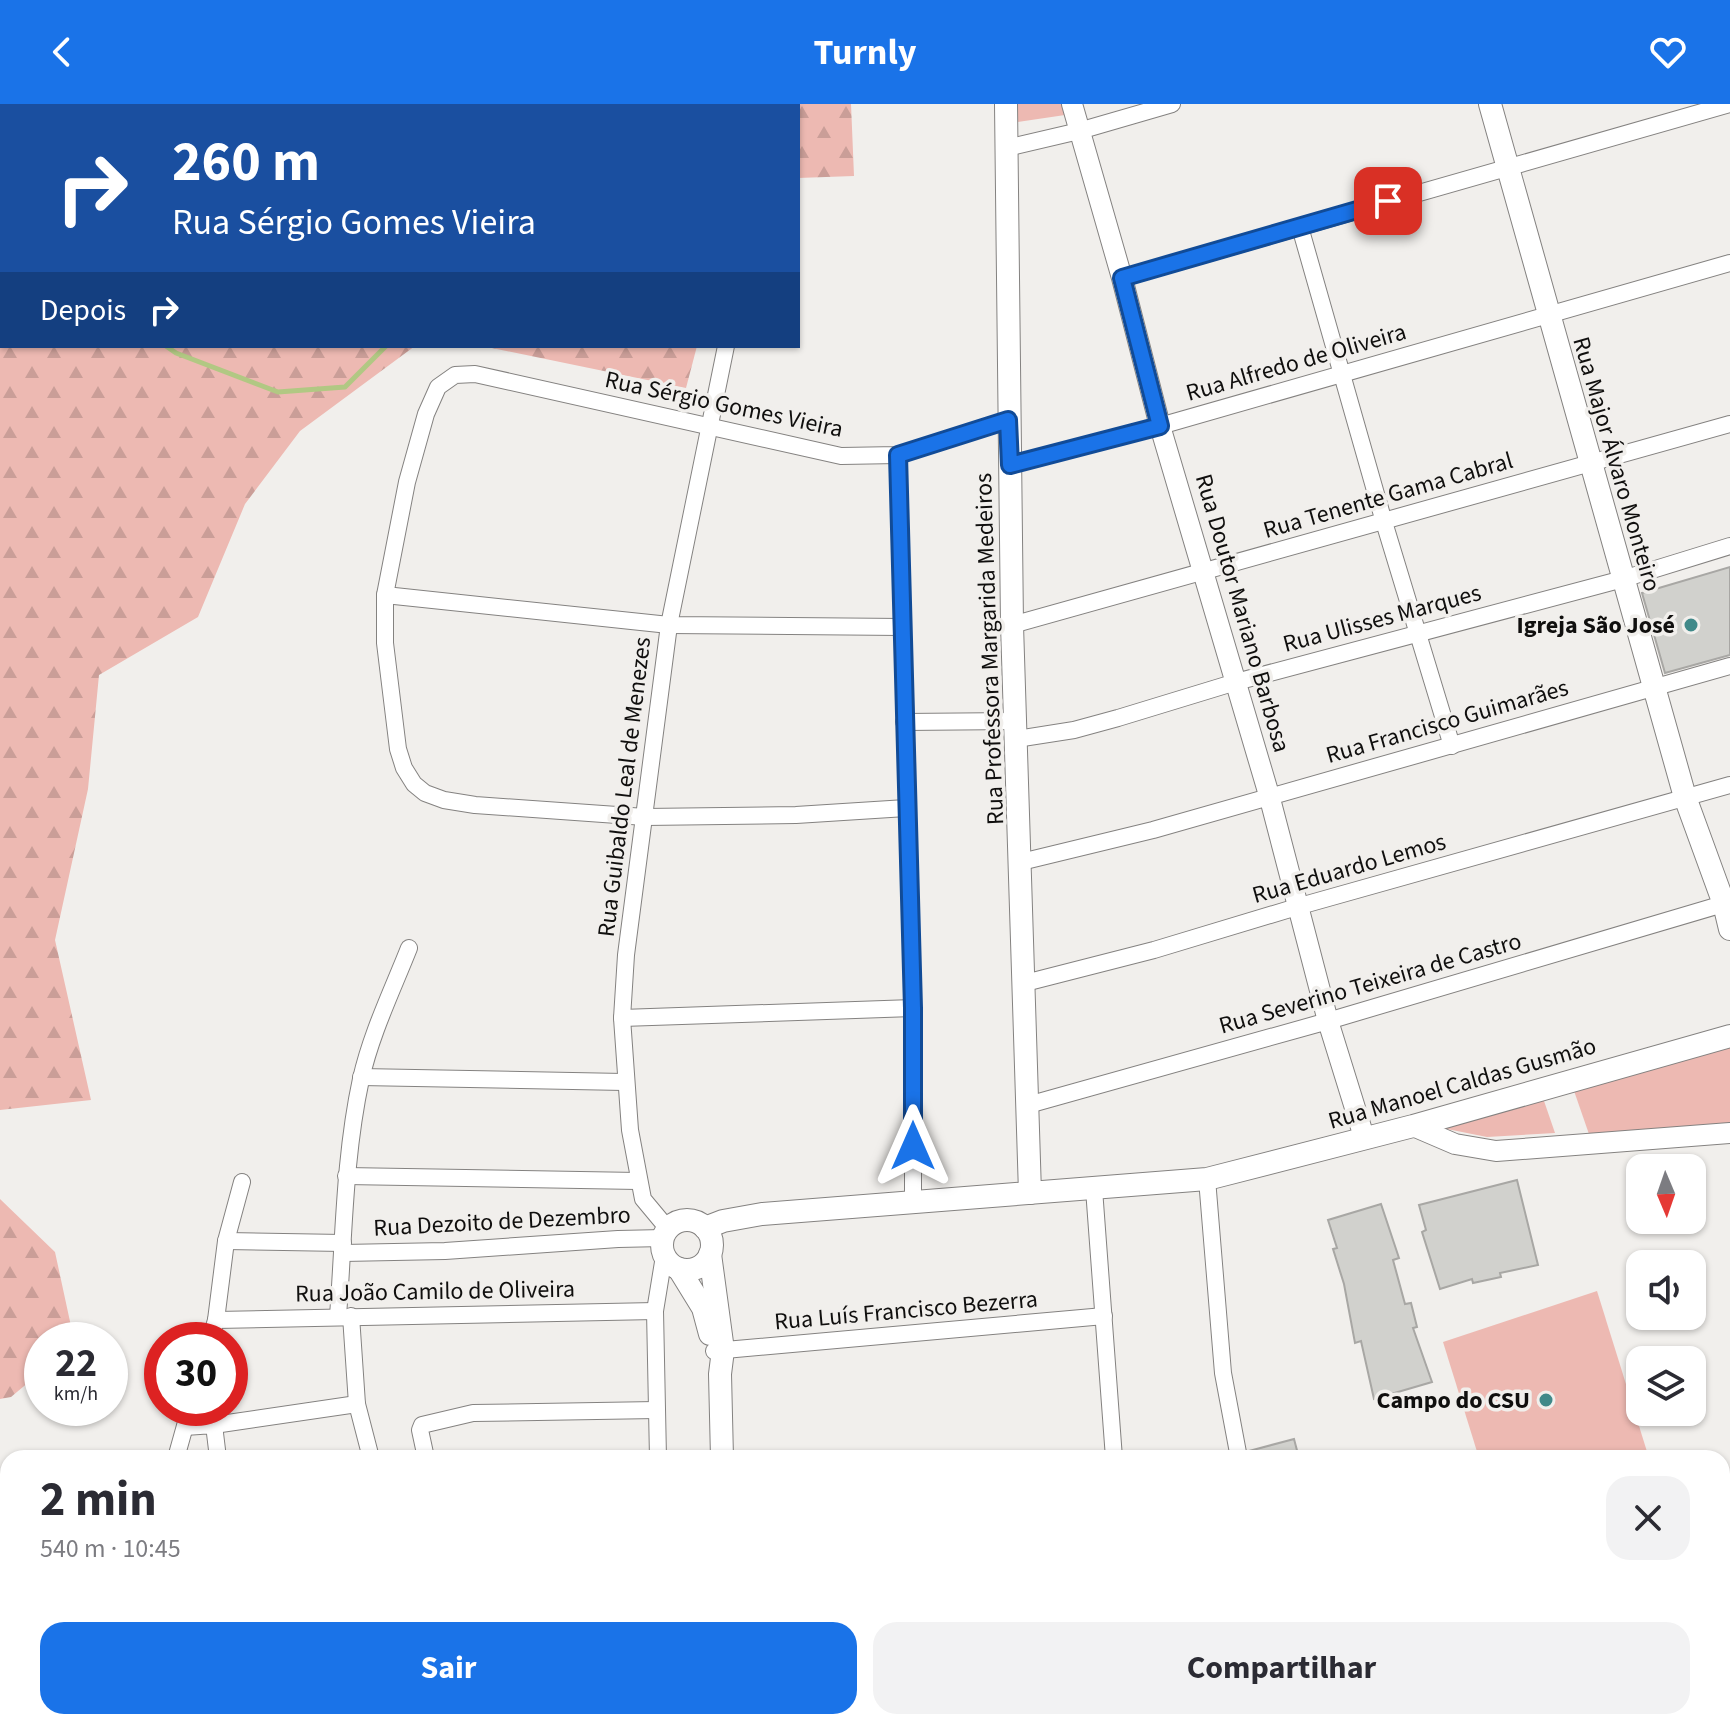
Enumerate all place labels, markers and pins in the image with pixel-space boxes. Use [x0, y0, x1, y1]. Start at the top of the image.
pin [1354, 167, 1422, 235]
place label: Igreja São José [1517, 608, 1675, 643]
marker: Igreja São José [1682, 616, 1700, 634]
place label: Campo do CSU [1376, 1383, 1530, 1418]
marker: Campo do CSU [1537, 1391, 1555, 1409]

